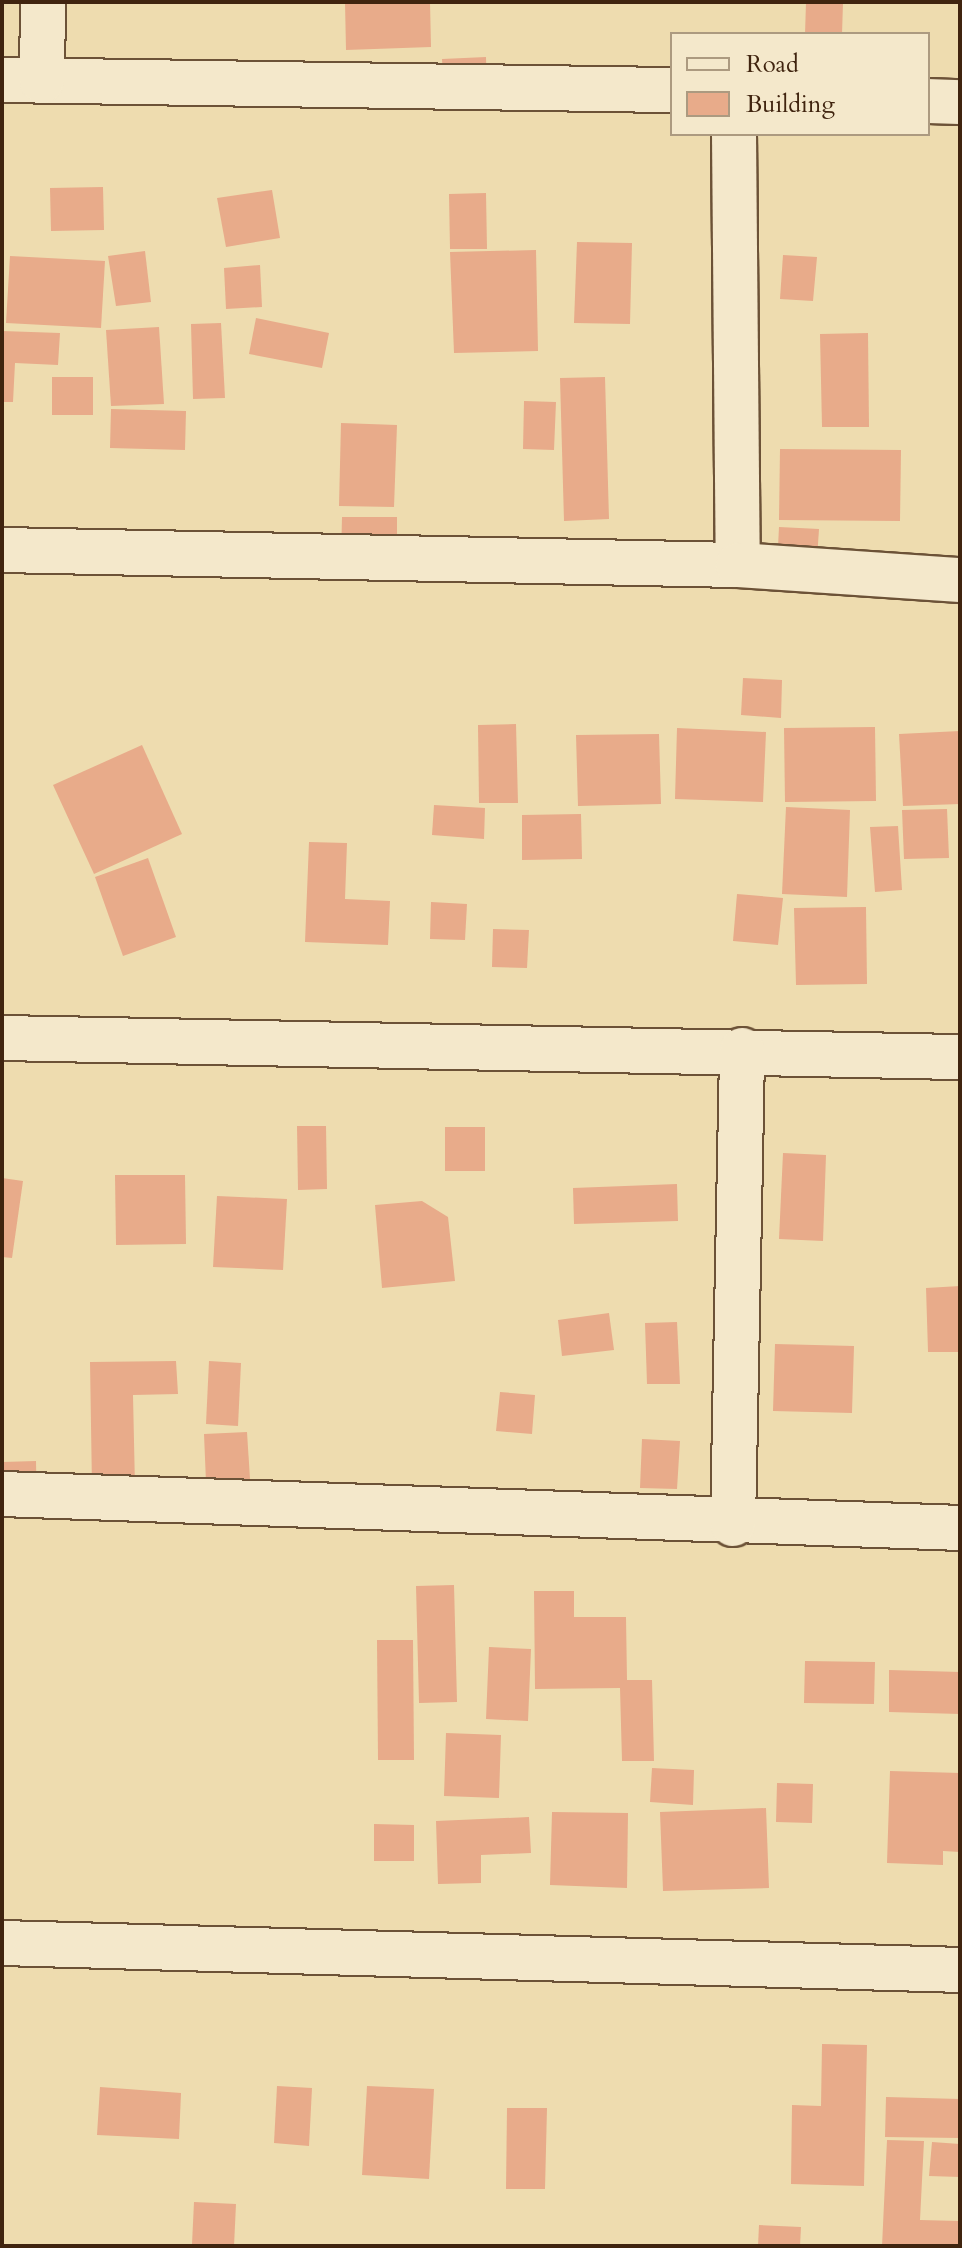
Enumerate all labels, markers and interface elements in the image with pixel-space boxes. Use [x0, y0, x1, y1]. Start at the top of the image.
legend [670, 32, 930, 136]
text: Road [746, 48, 799, 81]
text: Building [746, 88, 835, 121]

